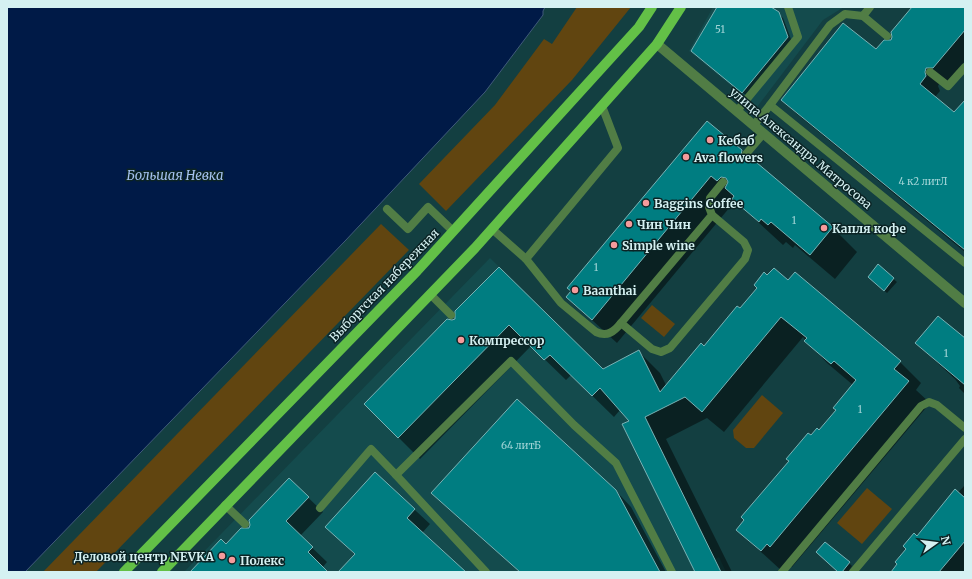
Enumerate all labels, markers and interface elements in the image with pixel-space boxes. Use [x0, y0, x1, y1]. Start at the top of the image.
house number: 51 [715, 23, 725, 36]
street label: улица Александра Матросова [727, 84, 876, 212]
place label: Кебаб [718, 133, 754, 148]
marker: Кебаб [705, 135, 715, 145]
place label: Ava flowers [693, 150, 763, 165]
marker: Ava flowers [681, 152, 691, 162]
water label: Большая Невка [127, 167, 223, 184]
house number: 4 к2 литЛ [898, 175, 948, 188]
place label: Baggins Coffee [654, 196, 744, 211]
marker: Baggins Coffee [641, 198, 651, 208]
house number: 1 [792, 214, 797, 227]
place label: Чин Чин [637, 217, 691, 232]
marker: Чин Чин [624, 219, 634, 229]
place label: Капля кофе [832, 221, 906, 236]
marker: Капля кофе [819, 223, 829, 233]
street label: Выборгская набережная [326, 225, 442, 345]
place label: Simple wine [622, 238, 695, 253]
marker: Simple wine [609, 240, 619, 250]
house number: 1 [594, 261, 599, 274]
place label: Baanthai [583, 283, 637, 298]
marker: Baanthai [570, 285, 580, 295]
place label: Компрессор [469, 333, 545, 348]
marker: Компрессор [456, 335, 466, 345]
house number: 1 [944, 347, 949, 360]
house number: 1 [858, 403, 863, 416]
house number: 64 литБ [501, 439, 541, 452]
north arrow [916, 523, 956, 563]
text: N [938, 535, 954, 547]
place label: Деловой центр NEVKA [74, 549, 215, 564]
marker: Деловой центр NEVKA [217, 551, 227, 561]
place label: Полекс [240, 553, 284, 568]
marker: Полекс [227, 555, 237, 565]

